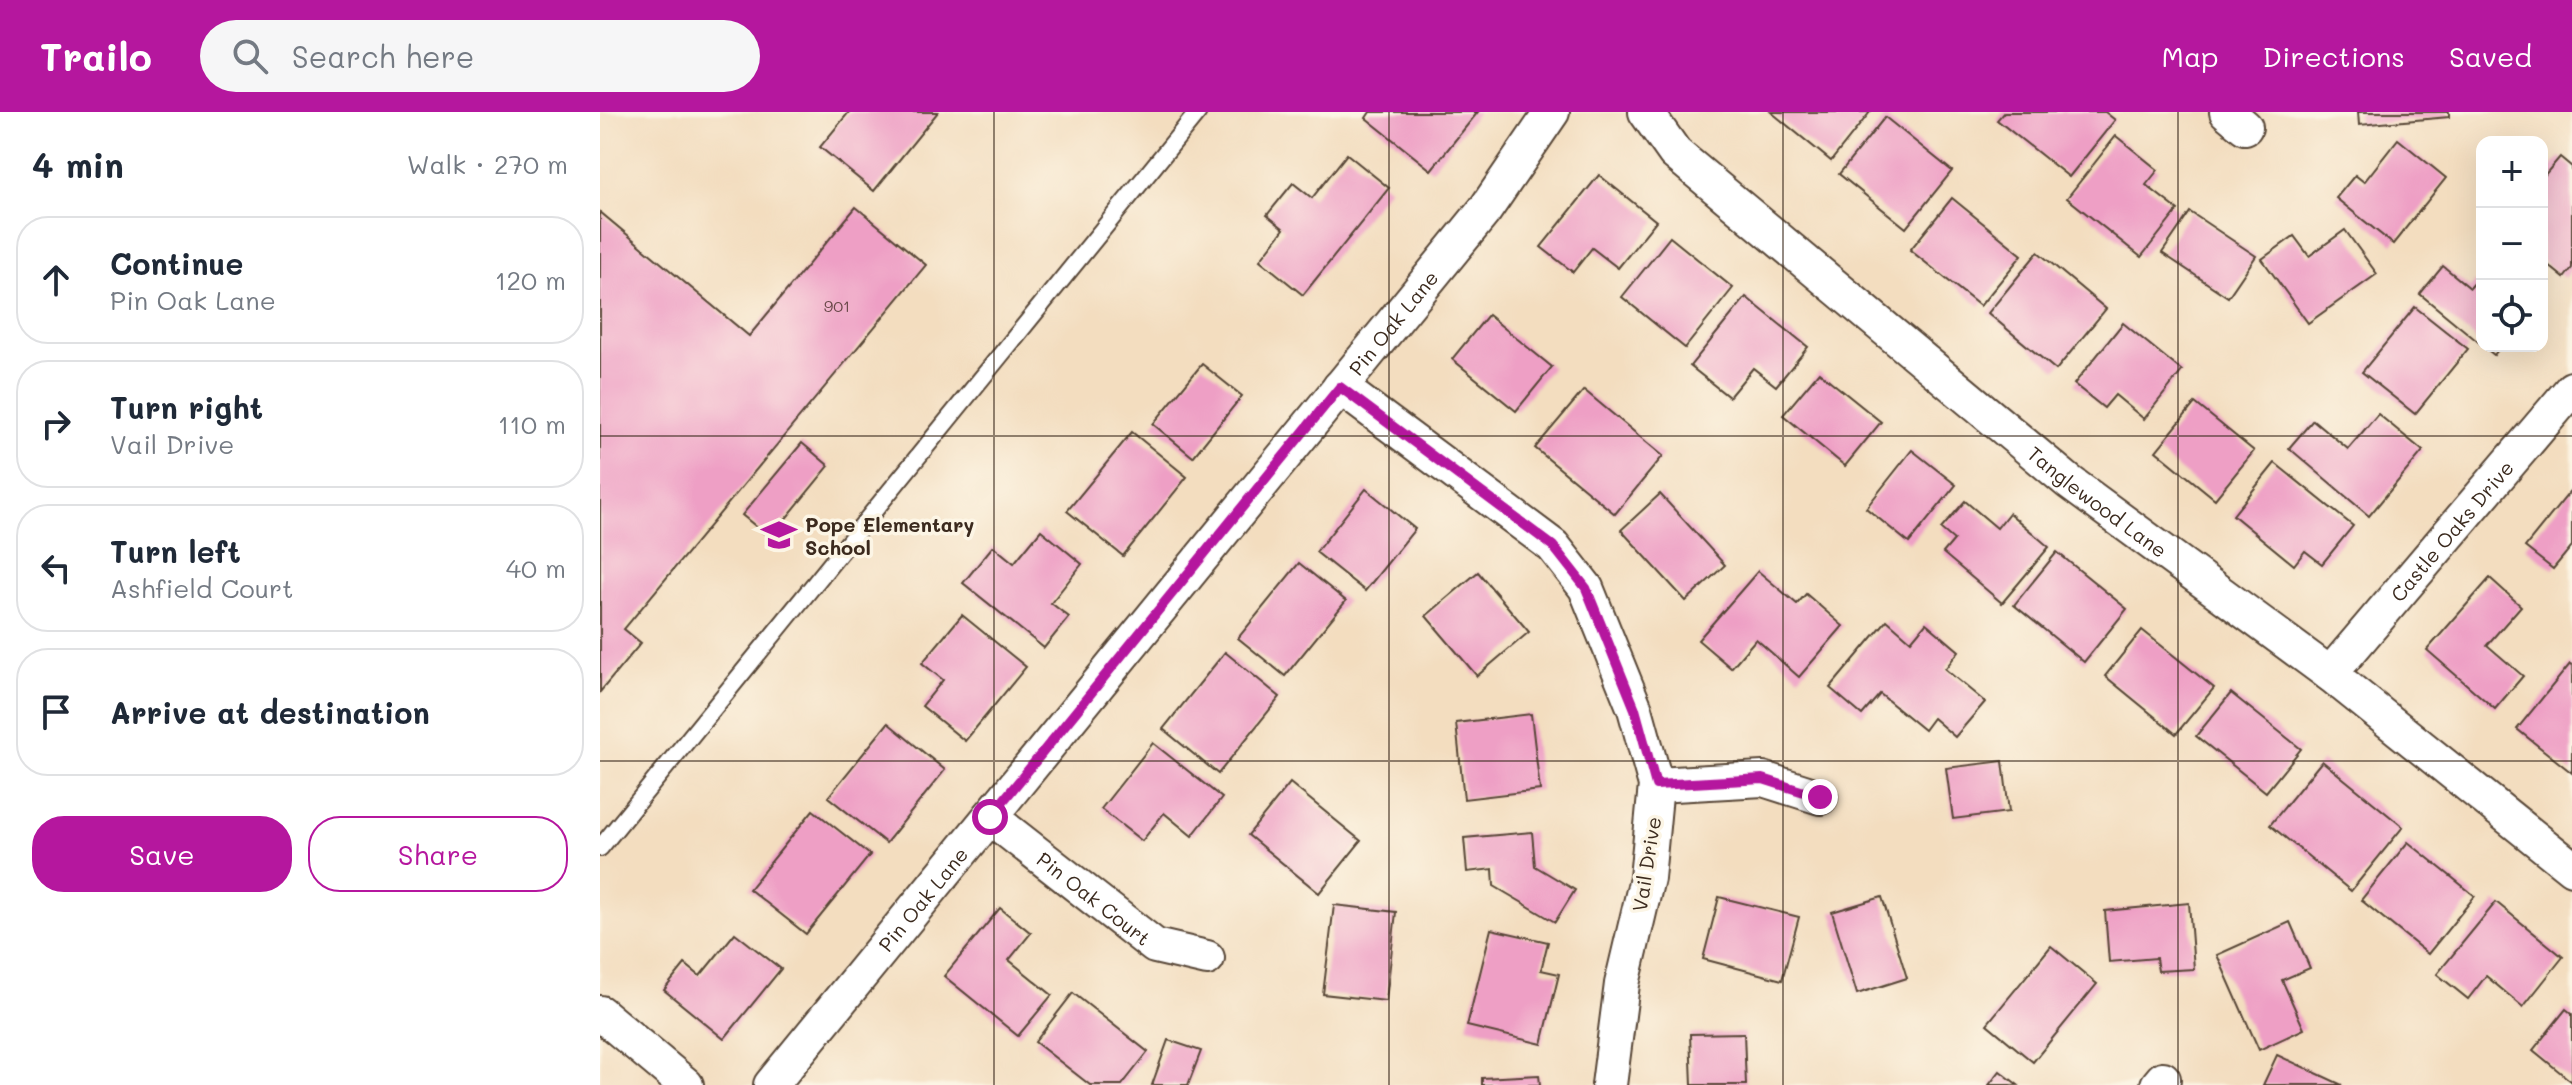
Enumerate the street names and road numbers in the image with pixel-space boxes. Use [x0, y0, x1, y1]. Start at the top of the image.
street label: Pin Oak Lane [1343, 265, 1444, 380]
street label: Tanglewood Lane [2022, 440, 2172, 563]
street label: Castle Oaks Drive [2384, 455, 2519, 607]
street label: Vail Drive [1626, 815, 1666, 913]
street label: Pin Oak Lane [872, 841, 973, 957]
street label: Pin Oak Court [1032, 846, 1156, 951]

